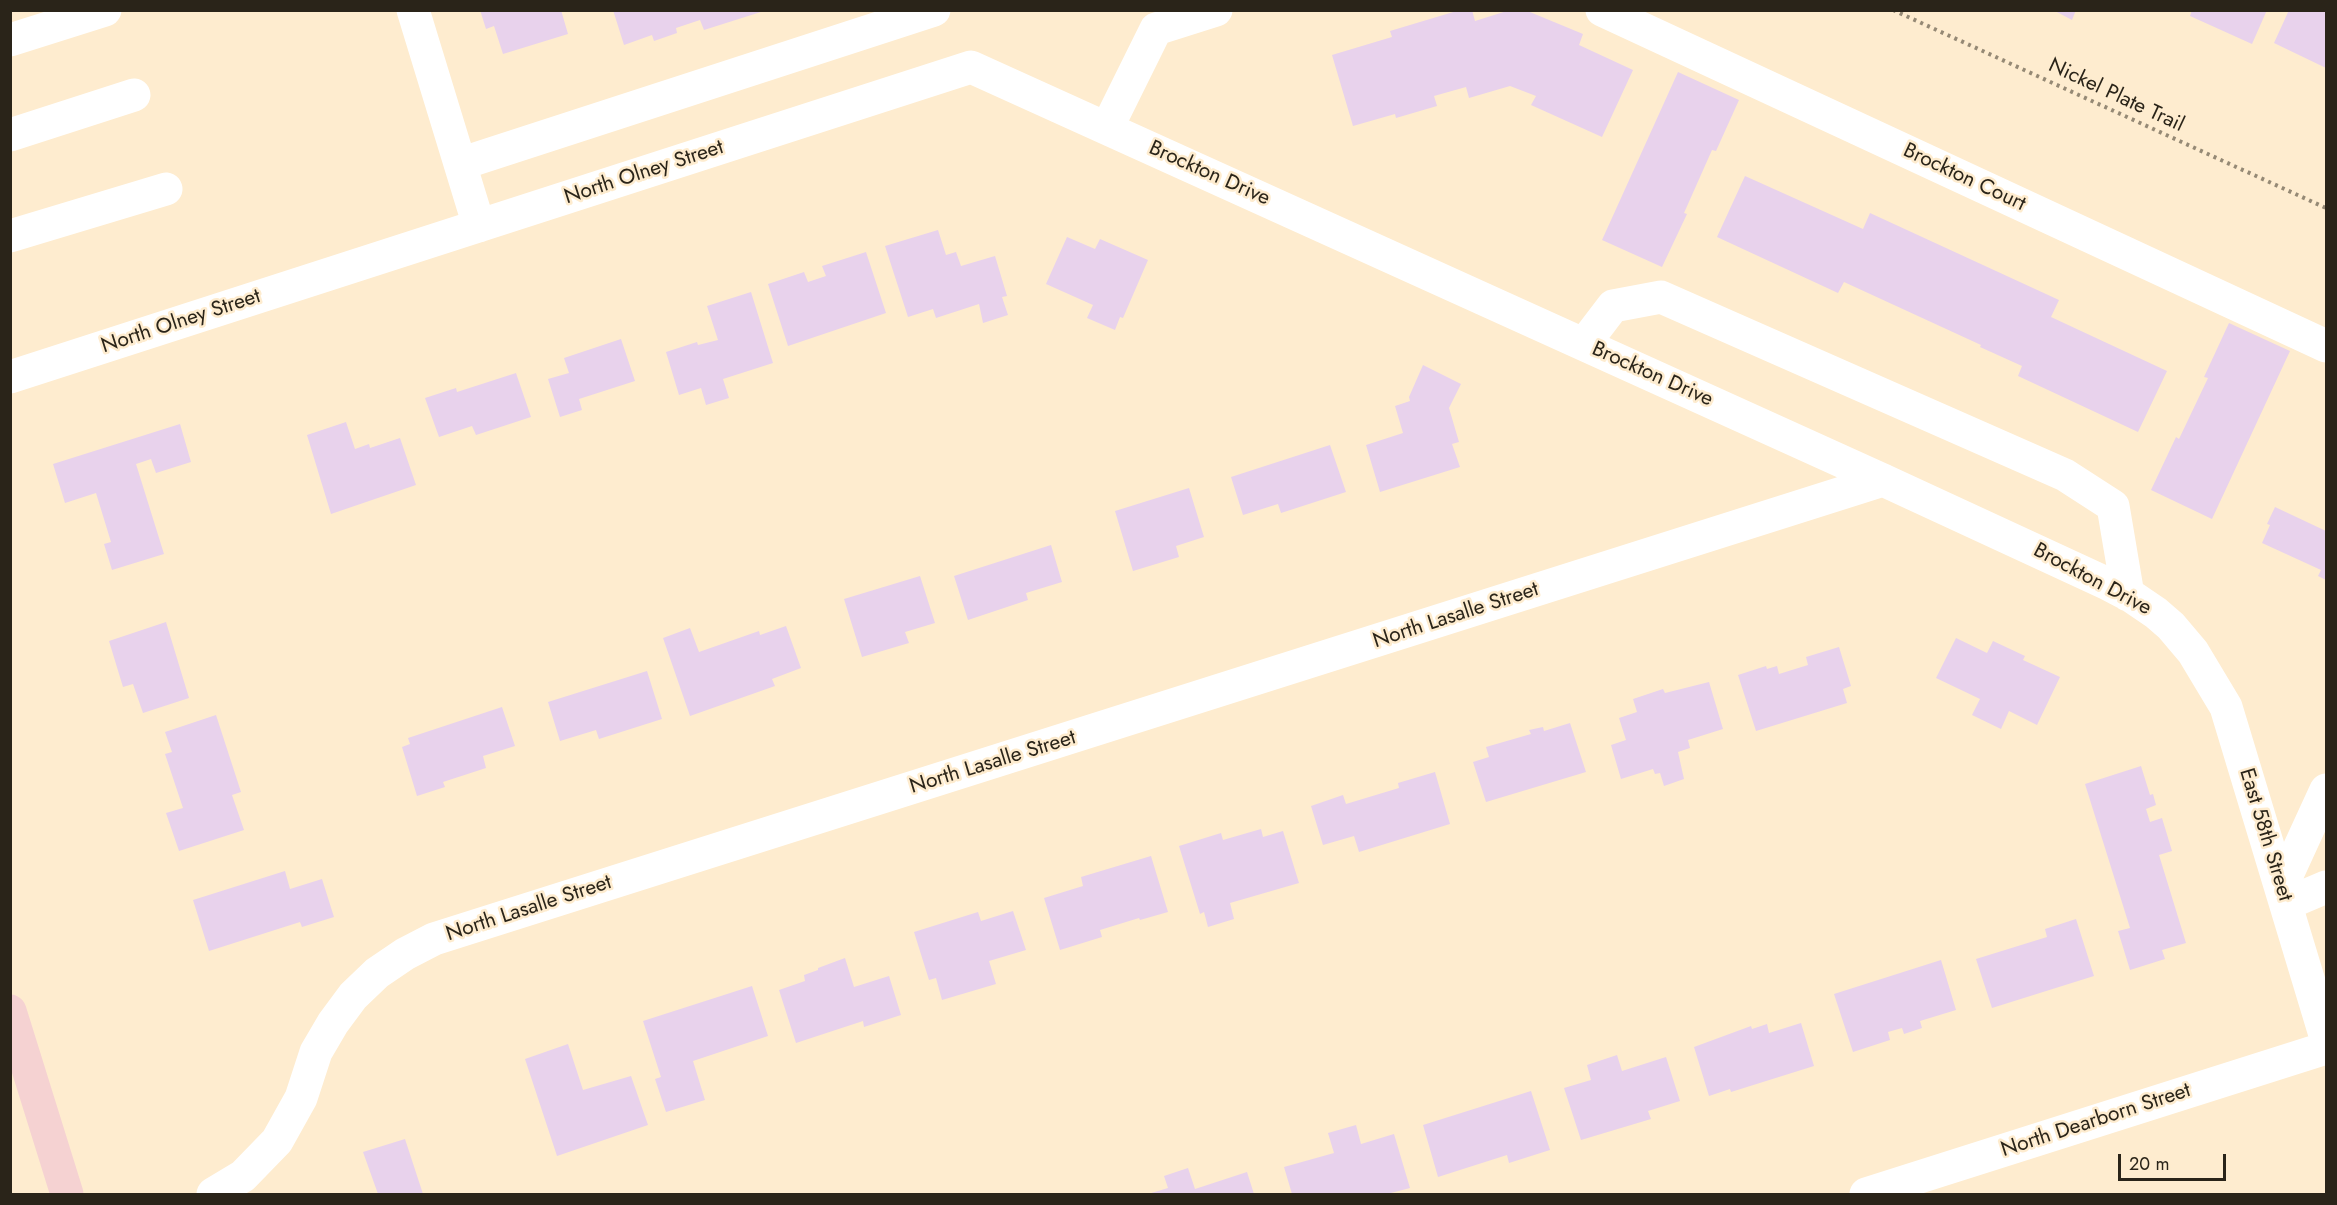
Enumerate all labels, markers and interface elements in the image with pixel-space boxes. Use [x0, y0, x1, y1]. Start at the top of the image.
street label: Nickel Plate Trail [2044, 54, 2188, 138]
street label: North Olney Street [561, 135, 727, 211]
street label: Brockton Drive [1145, 136, 1273, 212]
street label: Brockton Court [1899, 139, 2029, 217]
street label: North Olney Street [98, 284, 264, 360]
street label: Brockton Drive [1588, 337, 1716, 413]
street label: Brockton Drive [2029, 538, 2155, 622]
street label: North Lasalle Street [1370, 577, 1542, 655]
street label: North Lasalle Street [907, 726, 1079, 800]
street label: East 58th Street [2233, 766, 2297, 904]
street label: North Lasalle Street [443, 870, 615, 948]
street label: North Dearborn Street [1998, 1078, 2194, 1164]
scale bar [2121, 1142, 2229, 1180]
text: 20 m [2129, 1151, 2169, 1177]

